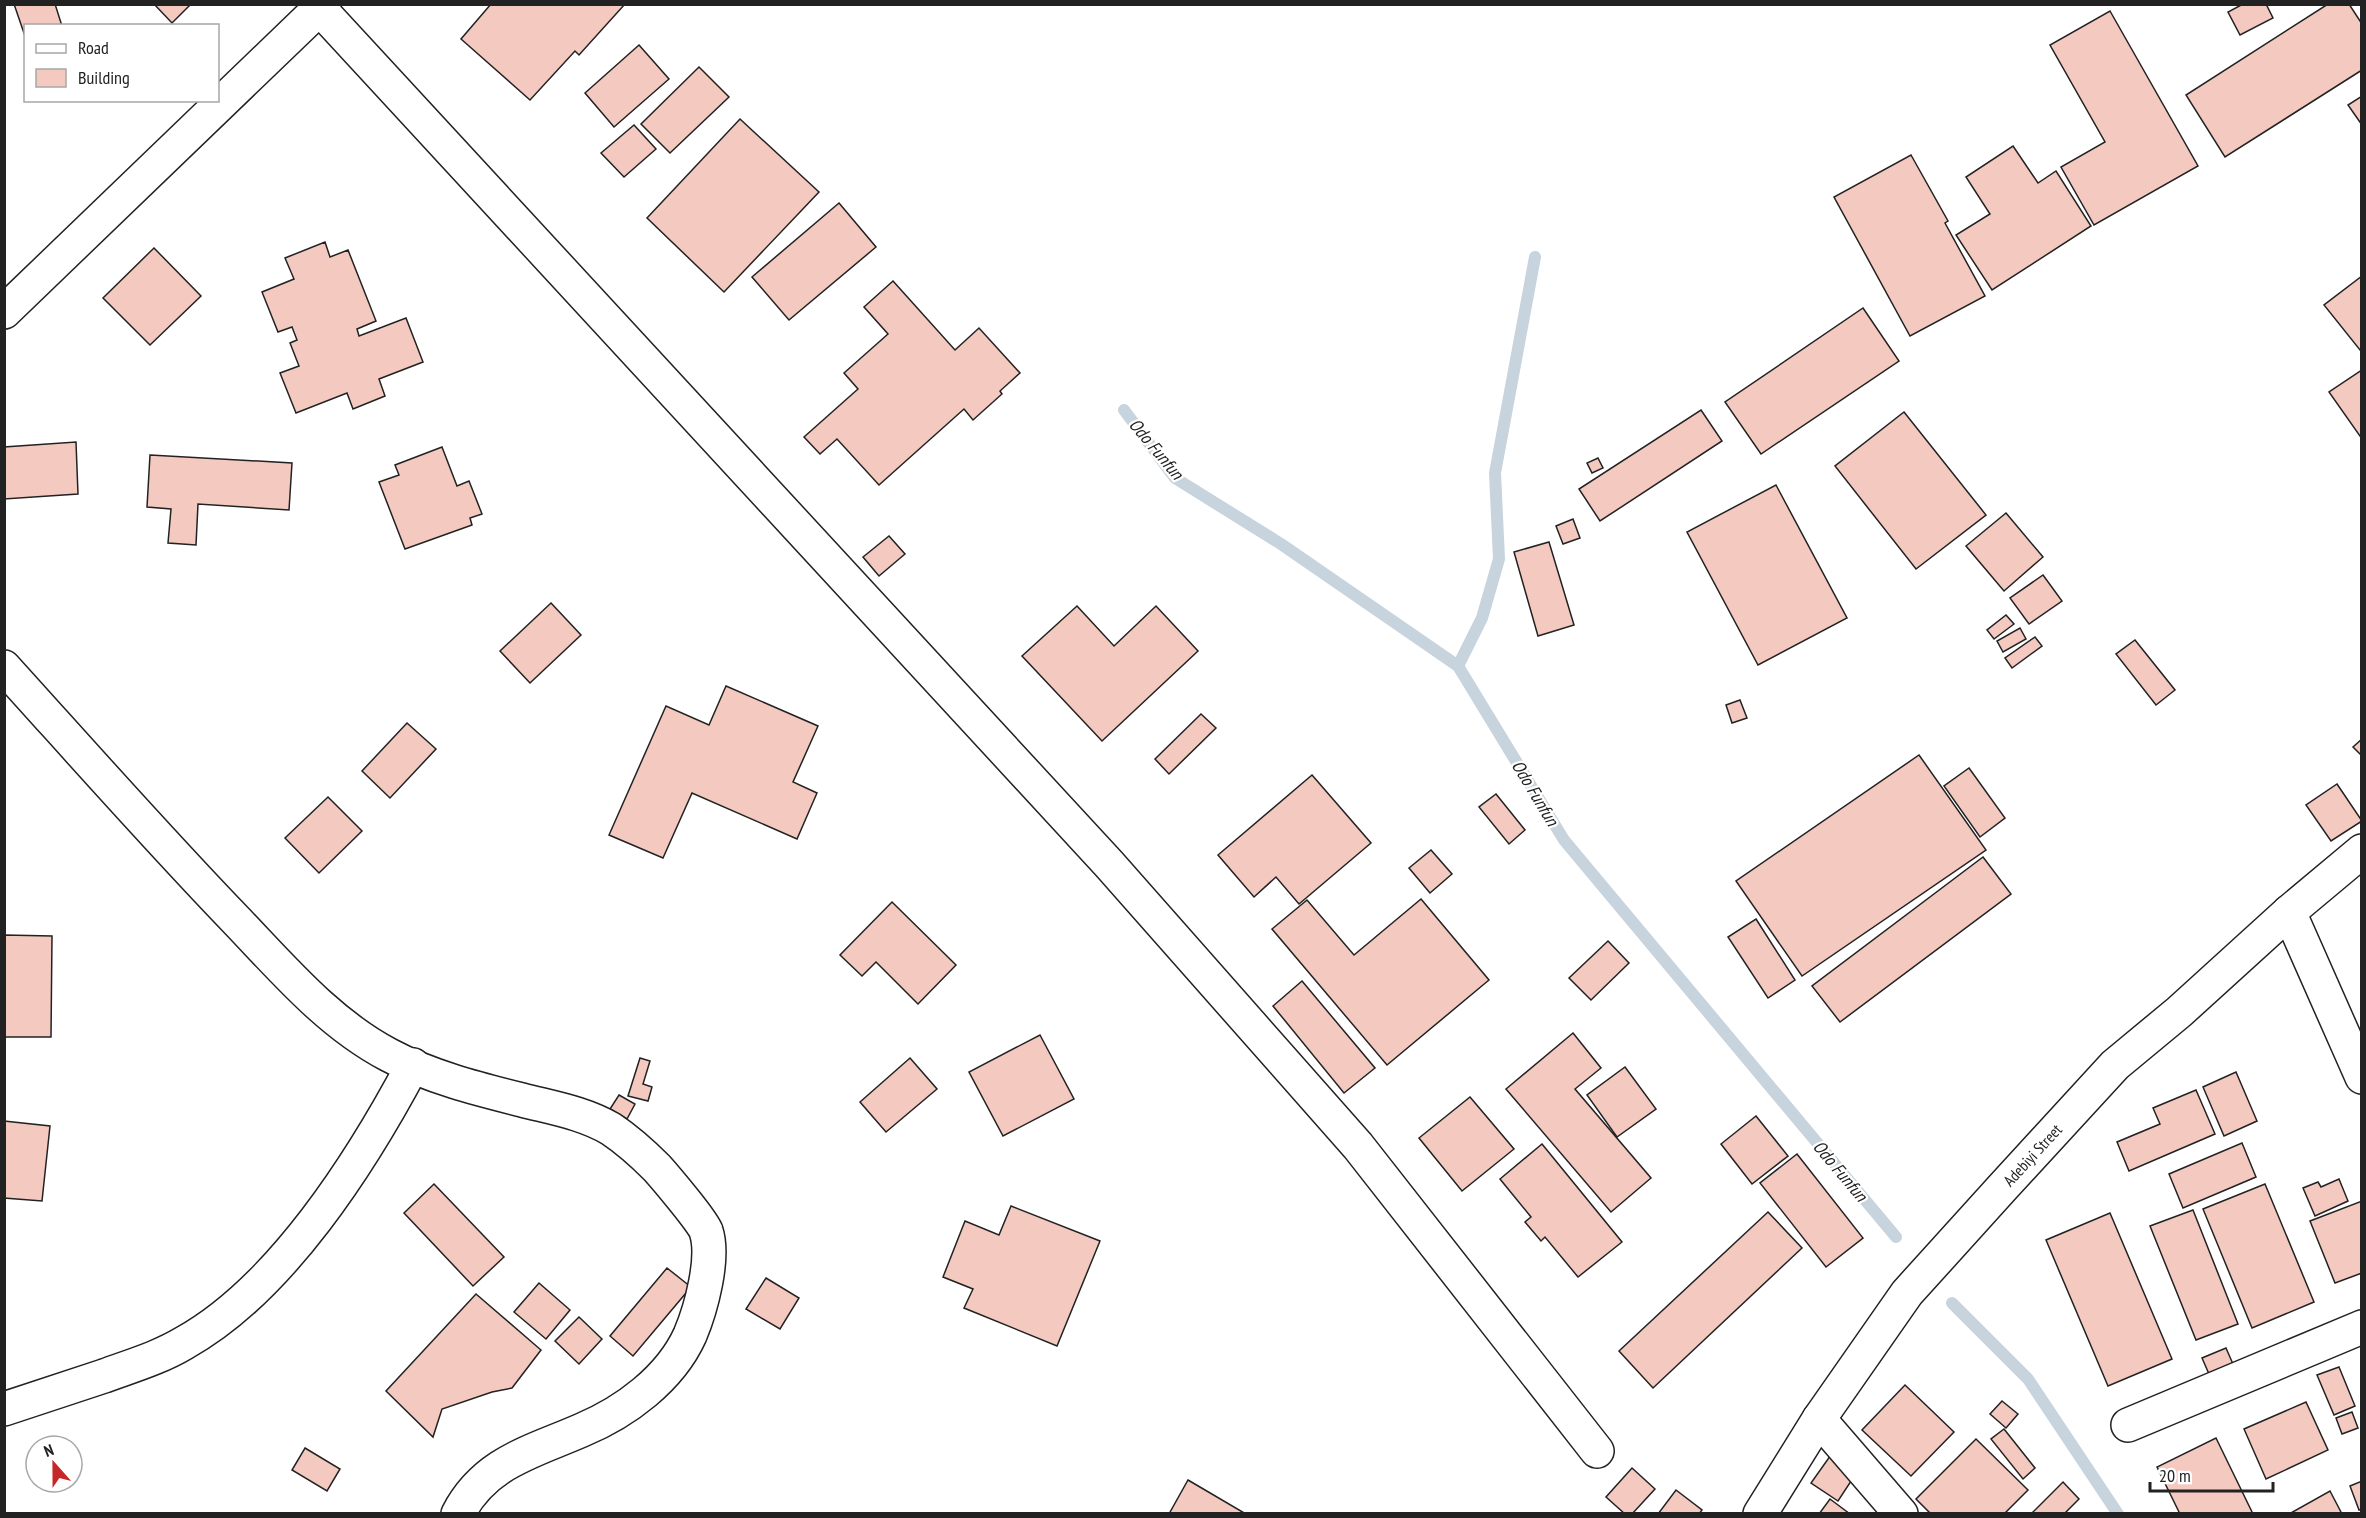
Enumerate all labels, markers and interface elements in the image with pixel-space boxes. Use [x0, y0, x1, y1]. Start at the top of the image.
legend [24, 24, 219, 102]
text: Road [78, 36, 109, 59]
text: Building [78, 66, 130, 89]
water label: Odo Funfun [1124, 413, 1189, 485]
water label: Odo Funfun [1507, 756, 1565, 831]
street label: Adebiyi Street [1999, 1119, 2066, 1190]
water label: Odo Funfun [1808, 1135, 1873, 1207]
north arrow [24, 1434, 84, 1494]
text: N [41, 1439, 56, 1461]
scale bar [2150, 1455, 2273, 1493]
text: 20 m [2159, 1464, 2191, 1487]

